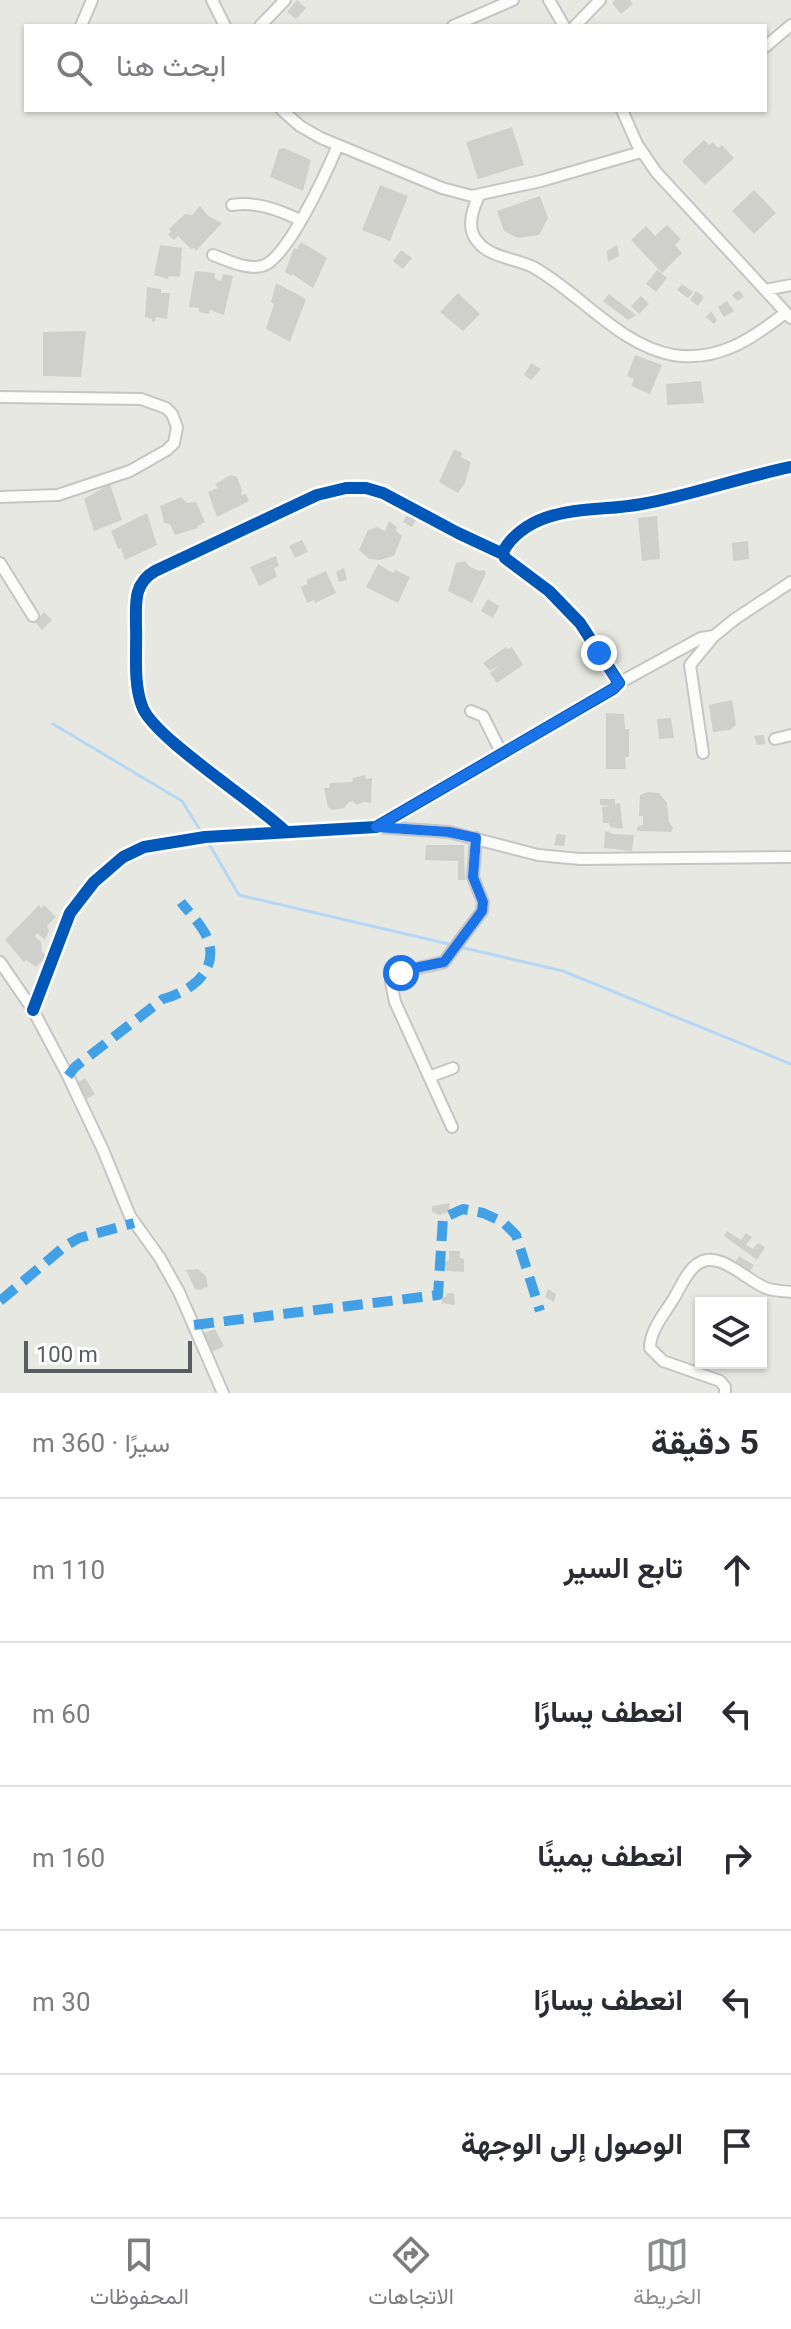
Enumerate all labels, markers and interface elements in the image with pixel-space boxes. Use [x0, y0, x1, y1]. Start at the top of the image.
search box [24, 24, 767, 112]
icon: search [52, 46, 96, 90]
text: ابحث هنا [116, 48, 226, 83]
route end [581, 635, 617, 671]
route start [383, 955, 419, 991]
map controls [695, 1297, 767, 1369]
button: layers [695, 1297, 767, 1369]
scale bar [24, 1337, 192, 1373]
text: 100 m [36, 1342, 98, 1367]
text: 5 دقيقة [651, 1422, 759, 1462]
text: سيرًا · 360 m [32, 1428, 170, 1458]
icon: ahead [715, 1548, 759, 1592]
text: تابع السير [564, 1550, 683, 1585]
text: 110 m [32, 1555, 105, 1585]
icon: left [715, 1692, 759, 1736]
text: انعطف يسارًا [534, 1694, 683, 1729]
text: 60 m [32, 1699, 91, 1729]
icon: right [715, 1836, 759, 1880]
text: انعطف يمينًا [537, 1838, 683, 1873]
text: 160 m [32, 1843, 105, 1873]
icon: left [715, 1980, 759, 2024]
text: انعطف يسارًا [534, 1982, 683, 2017]
text: 30 m [32, 1987, 91, 2017]
icon: arrive [715, 2124, 759, 2168]
text: الوصول إلى الوجهة [461, 2126, 683, 2161]
tab: المحفوظات [90, 2233, 189, 2316]
tab: الاتجاهات [368, 2233, 454, 2316]
tab: الخريطة [633, 2233, 701, 2316]

